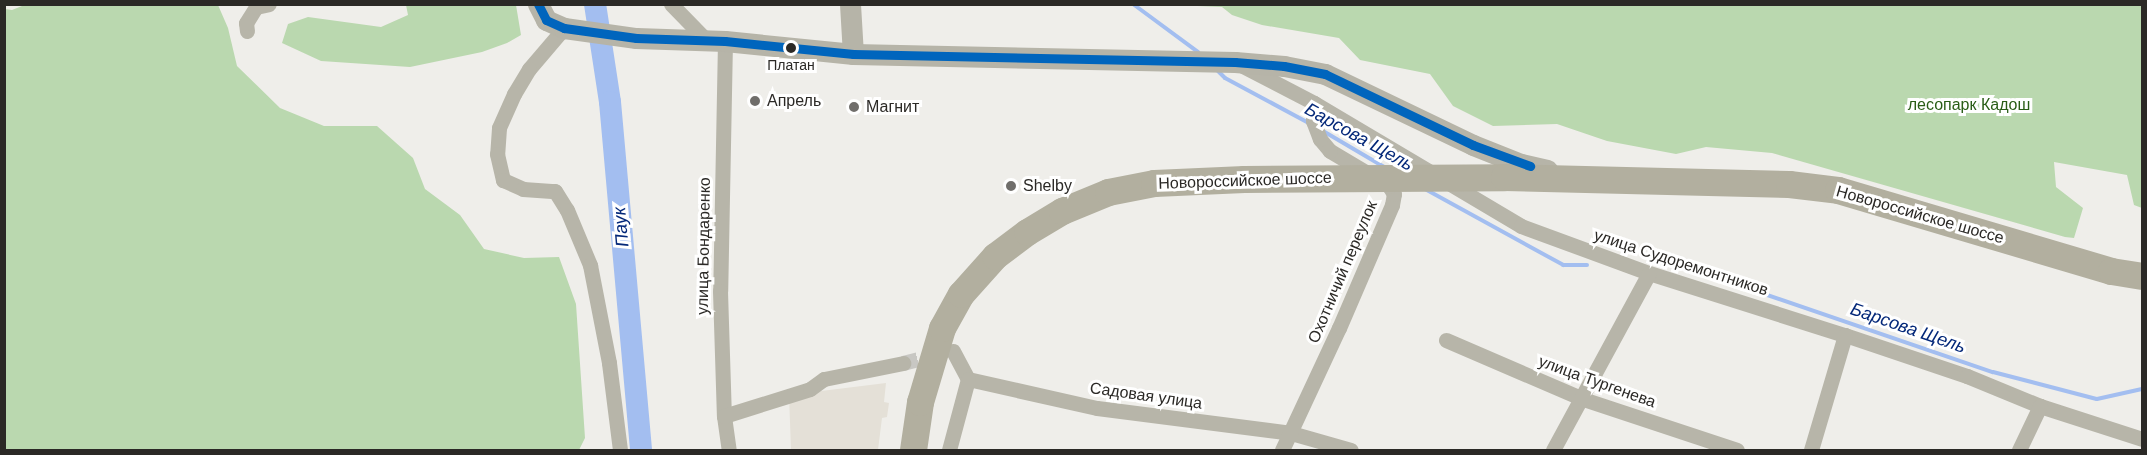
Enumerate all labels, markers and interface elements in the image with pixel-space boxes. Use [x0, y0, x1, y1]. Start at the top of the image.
marker: Платан [785, 42, 797, 54]
place label: Платан [767, 57, 815, 73]
place label: Апрель [767, 91, 821, 111]
marker: Апрель [748, 94, 762, 108]
park label: лесопарк Кадош [1908, 95, 2030, 115]
place label: Магнит [866, 97, 919, 117]
water label: Барсова Щель [1301, 98, 1417, 176]
marker: Магнит [847, 100, 861, 114]
street label: Новороссийское шоссе [1158, 168, 1332, 194]
place label: Shelby [1023, 176, 1072, 196]
street label: улица Бондаренко [693, 177, 715, 315]
marker: Shelby [1004, 179, 1018, 193]
street label: Новороссийское шоссе [1834, 182, 2006, 248]
street label: Охотничий переулок [1304, 198, 1382, 346]
water label: Паук [608, 206, 634, 248]
street label: улица Судоремонтников [1592, 226, 1770, 300]
water label: Барсова Щель [1847, 298, 1969, 358]
street label: улица Тургенева [1536, 352, 1658, 412]
street label: Садовая улица [1089, 379, 1203, 413]

